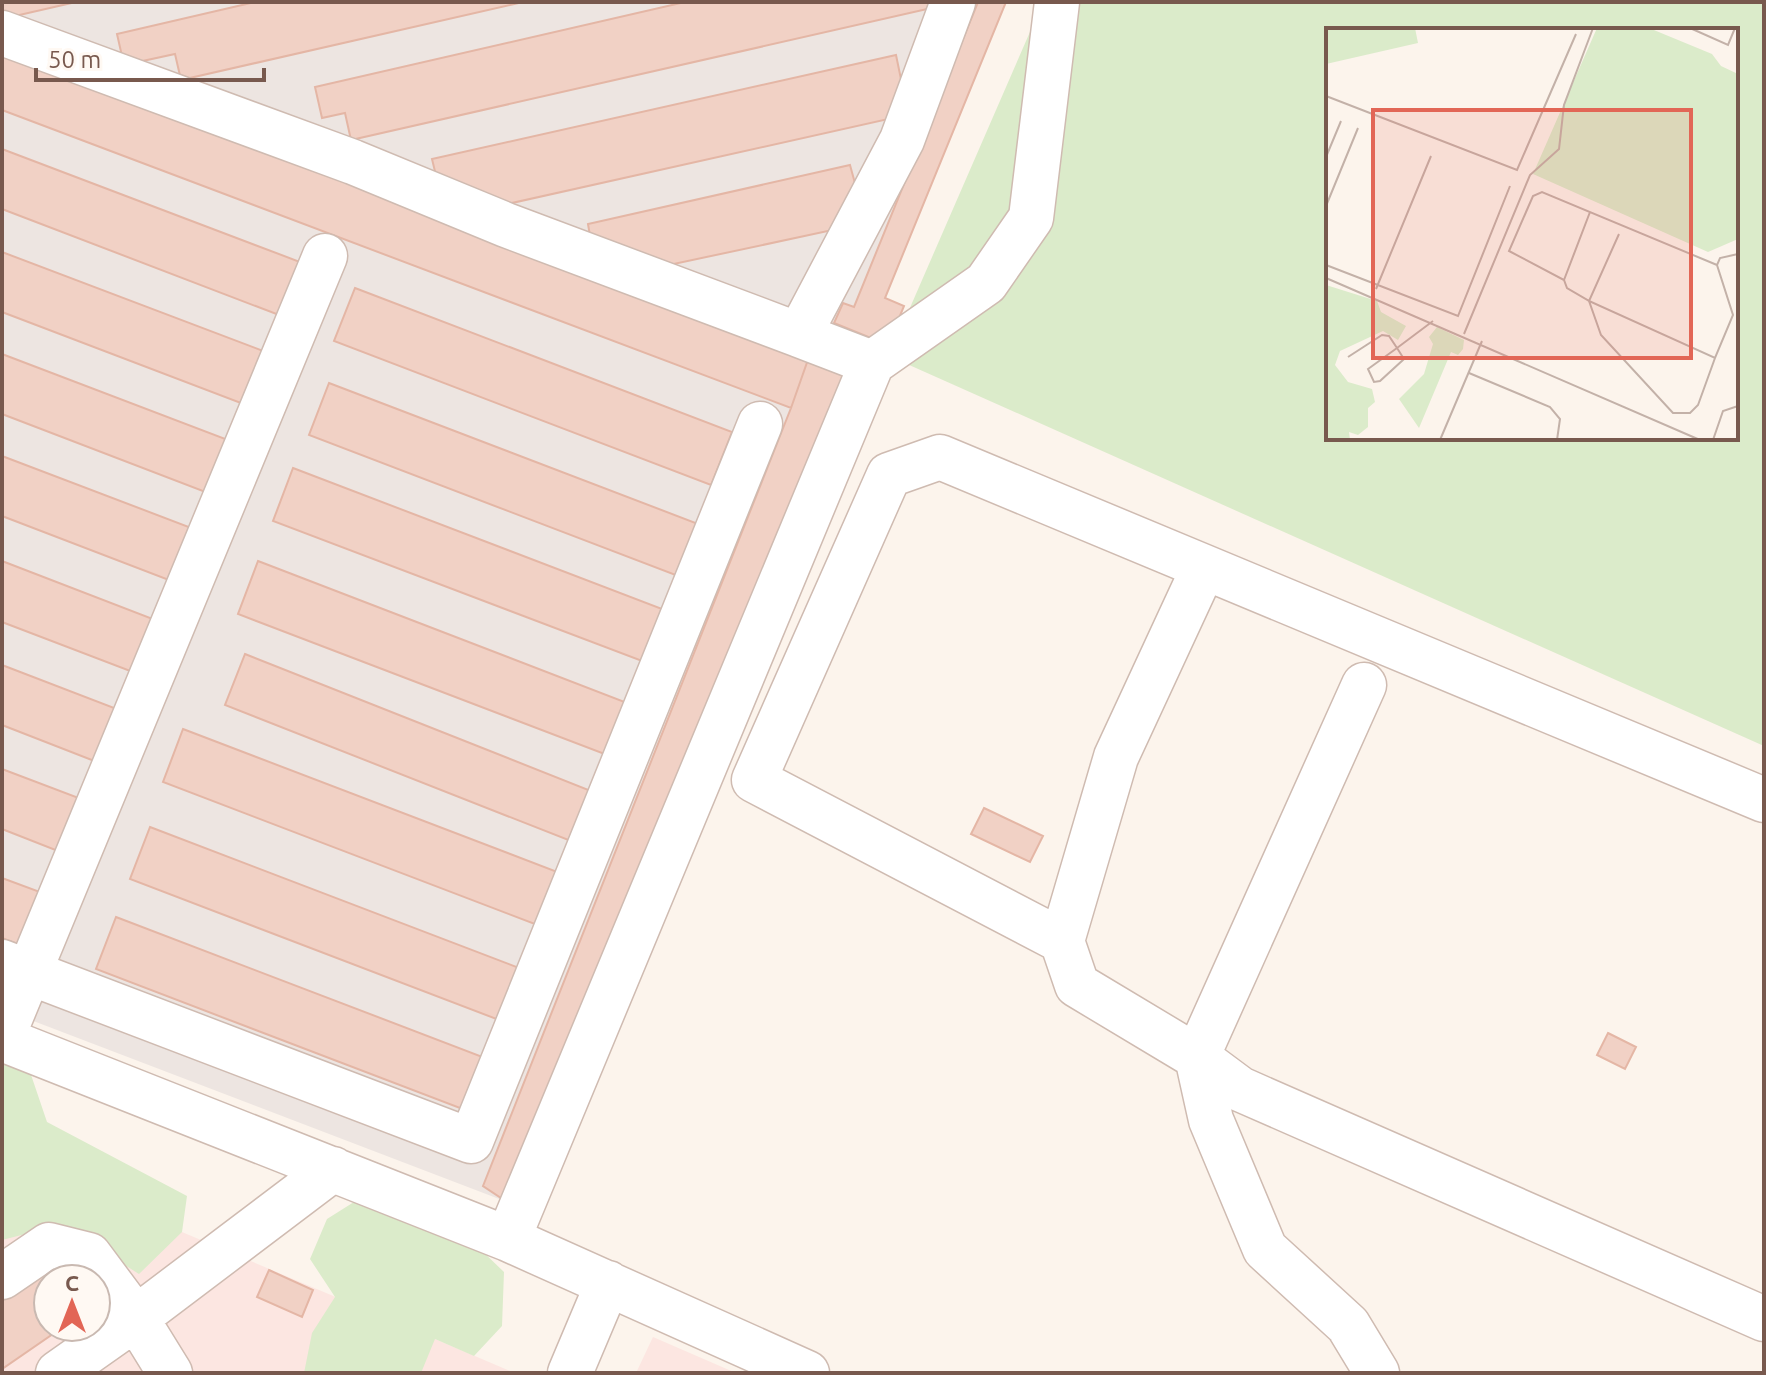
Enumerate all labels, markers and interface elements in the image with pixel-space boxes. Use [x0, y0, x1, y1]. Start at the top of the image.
inset map [1326, 28, 1738, 440]
scale bar [36, 32, 264, 82]
text: 50 m [48, 46, 101, 73]
north arrow [32, 1263, 112, 1343]
text: С [65, 1270, 79, 1295]

